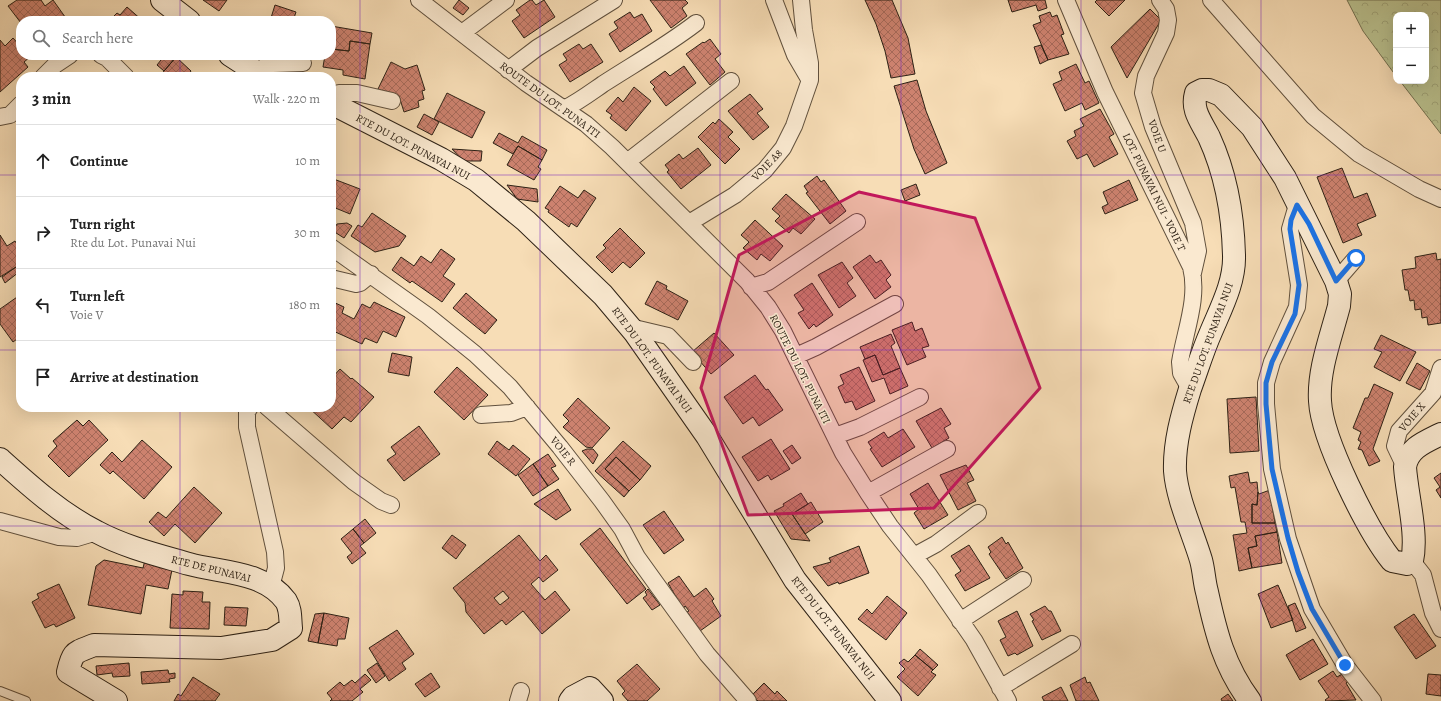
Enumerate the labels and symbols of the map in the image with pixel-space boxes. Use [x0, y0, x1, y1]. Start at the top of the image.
street label: ROUTE DU LOT. PUNA ITI [497, 58, 603, 142]
street label: RTE DU LOT. PUNAVAI NUI [353, 110, 473, 184]
street label: VOIE U [1144, 116, 1170, 155]
street label: LOT. PUNAVAI NUI - VOIE T [1119, 130, 1189, 254]
street label: VOIE A8 [748, 146, 786, 185]
route start [1347, 249, 1365, 267]
street label: RTE DU LOT. PUNAVAI NUI [1179, 280, 1237, 406]
street label: RTE DU LOT. PUNAVAI NUI [608, 304, 696, 416]
street label: ROUTE DU LOT. PUNA ITI [766, 312, 834, 426]
street label: VOIE X [1395, 399, 1429, 436]
street label: VOIE R [546, 433, 579, 469]
street label: RTE DE PUNAVAI [170, 552, 253, 586]
street label: RTE DU LOT. PUNAVAI NUI [788, 573, 878, 683]
route end [1336, 656, 1354, 674]

